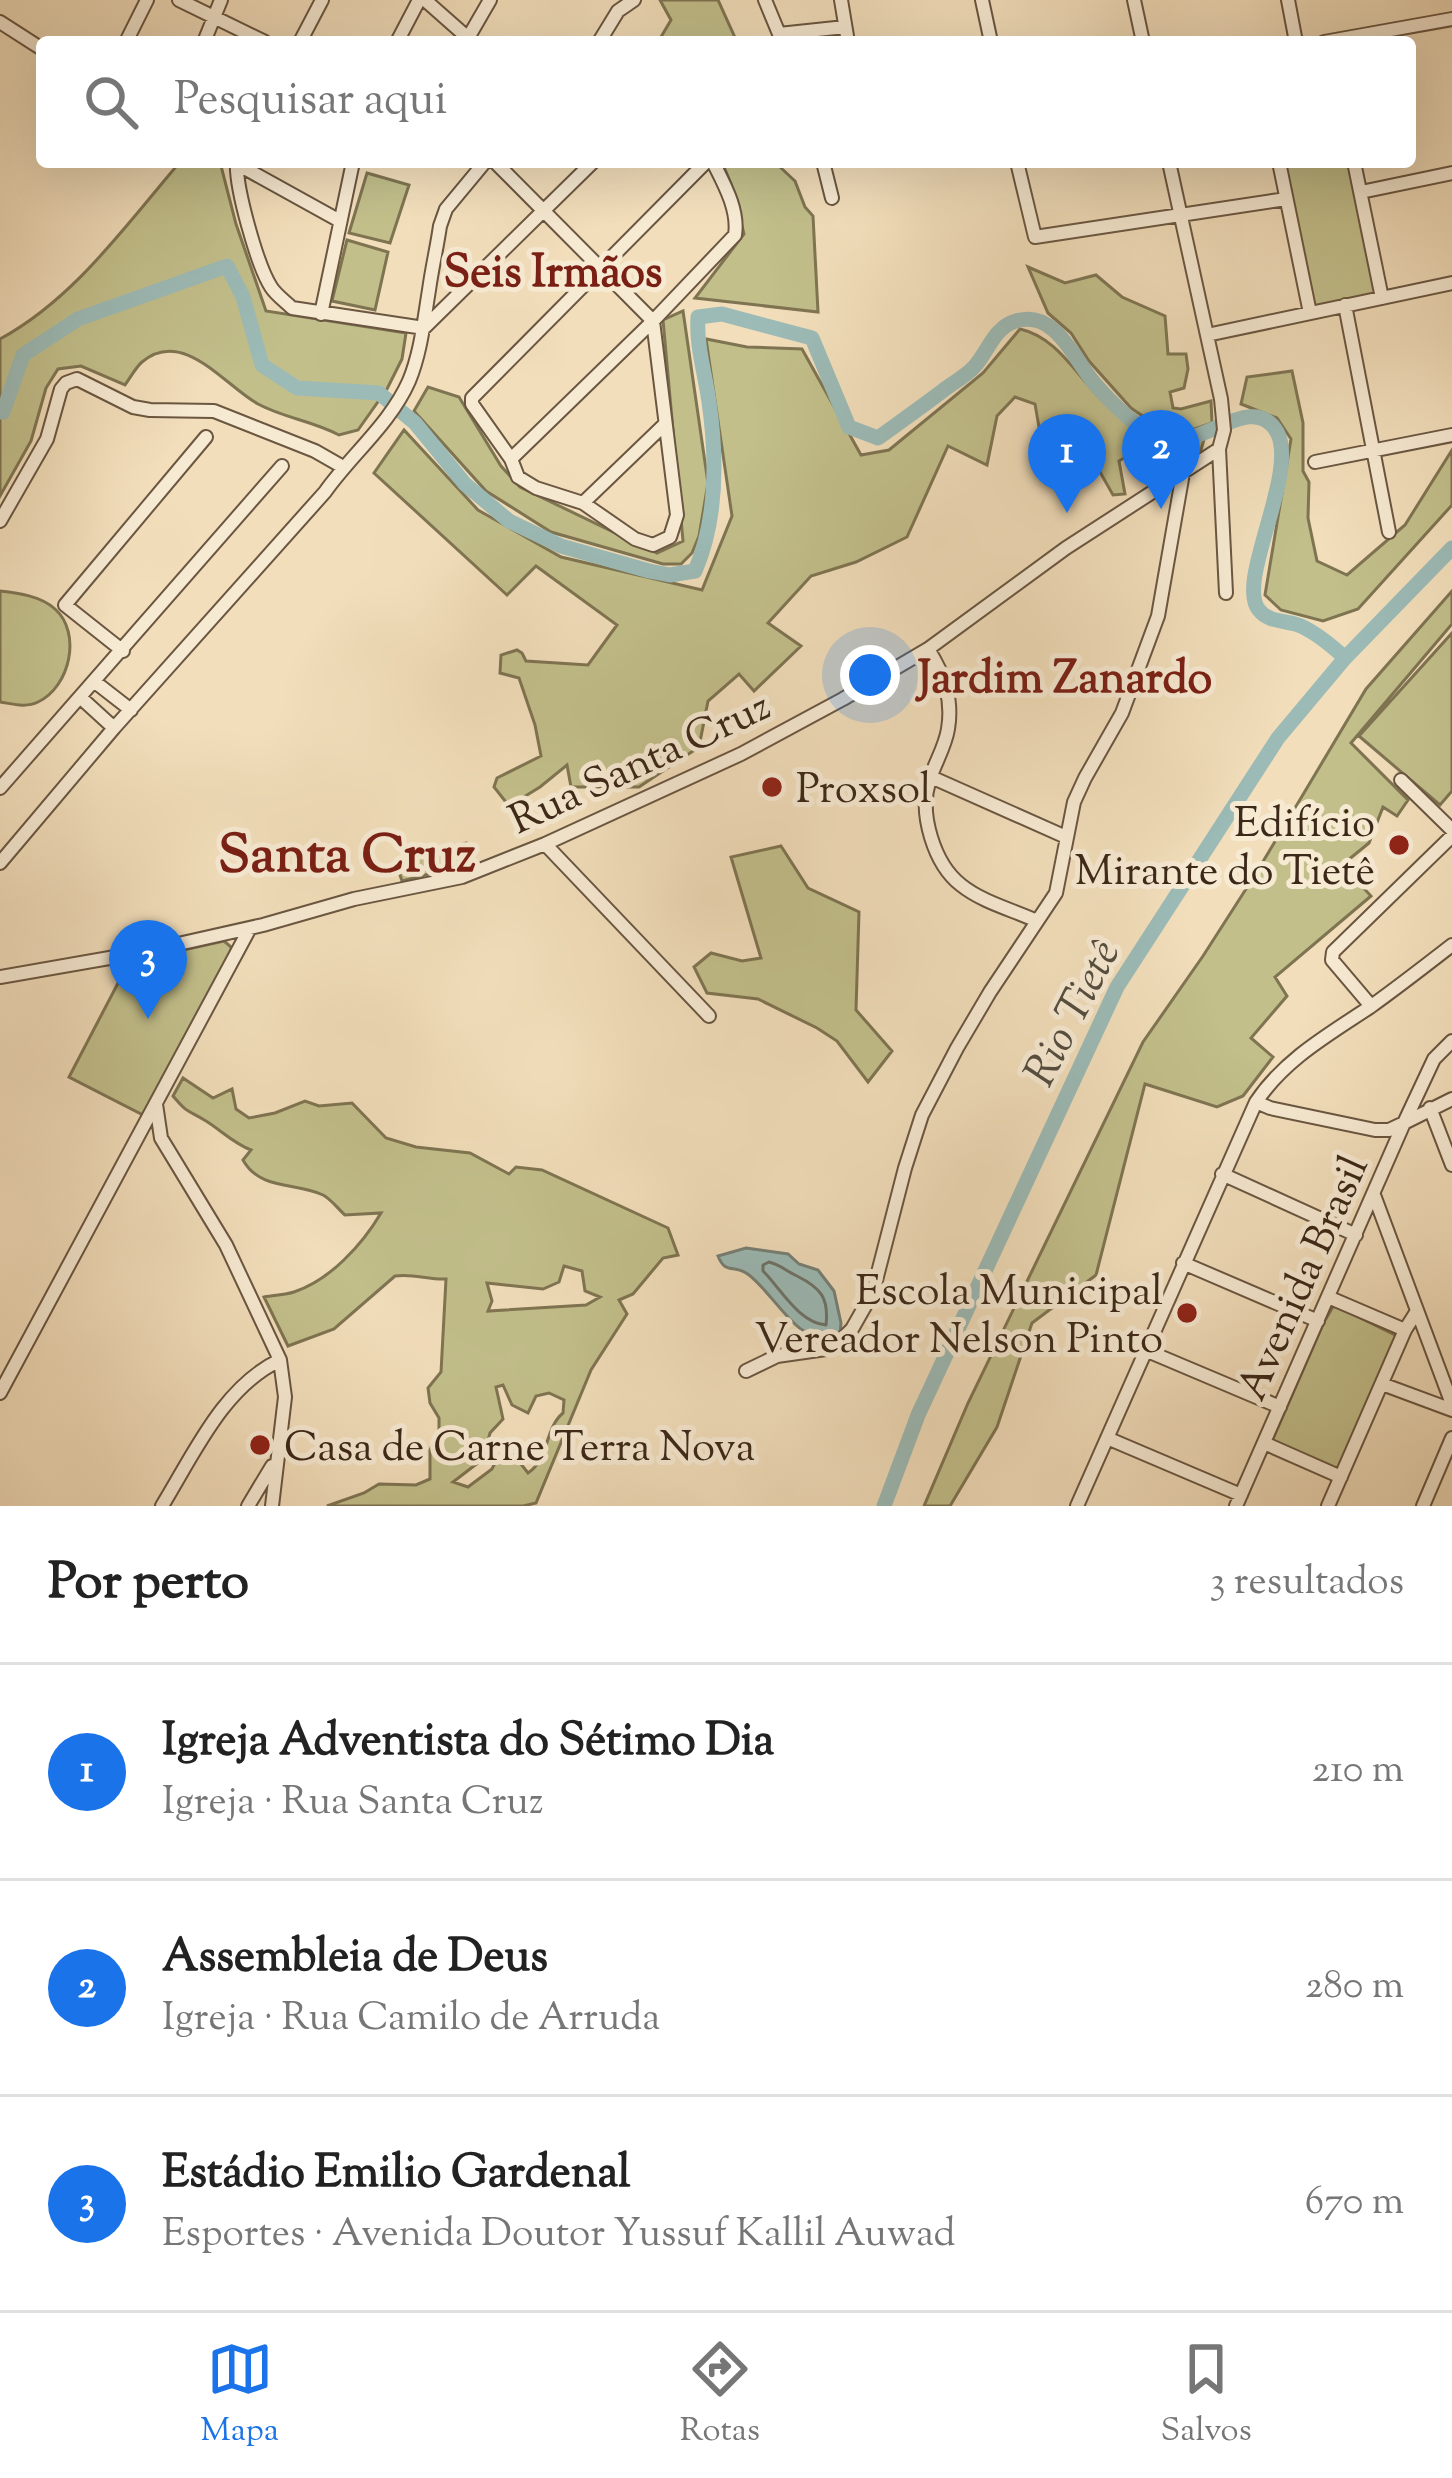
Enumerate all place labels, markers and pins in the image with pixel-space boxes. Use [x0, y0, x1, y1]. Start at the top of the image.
pin: 2 [1122, 410, 1200, 509]
pin: 1 [1028, 414, 1106, 513]
place label: Proxsol [796, 762, 931, 822]
marker: Proxsol [759, 774, 785, 800]
place label: Edifício Mirante do Tietê [1075, 796, 1375, 904]
marker: Edifício Mirante do Tietê [1386, 832, 1412, 858]
pin: 3 [109, 920, 187, 1019]
place label: Escola Municipal Vereador Nelson Pinto [755, 1264, 1163, 1372]
marker: Escola Municipal Vereador Nelson Pinto [1174, 1300, 1200, 1326]
place label: Casa de Carne Terra Nova [284, 1420, 755, 1480]
marker: Casa de Carne Terra Nova [247, 1432, 273, 1458]

